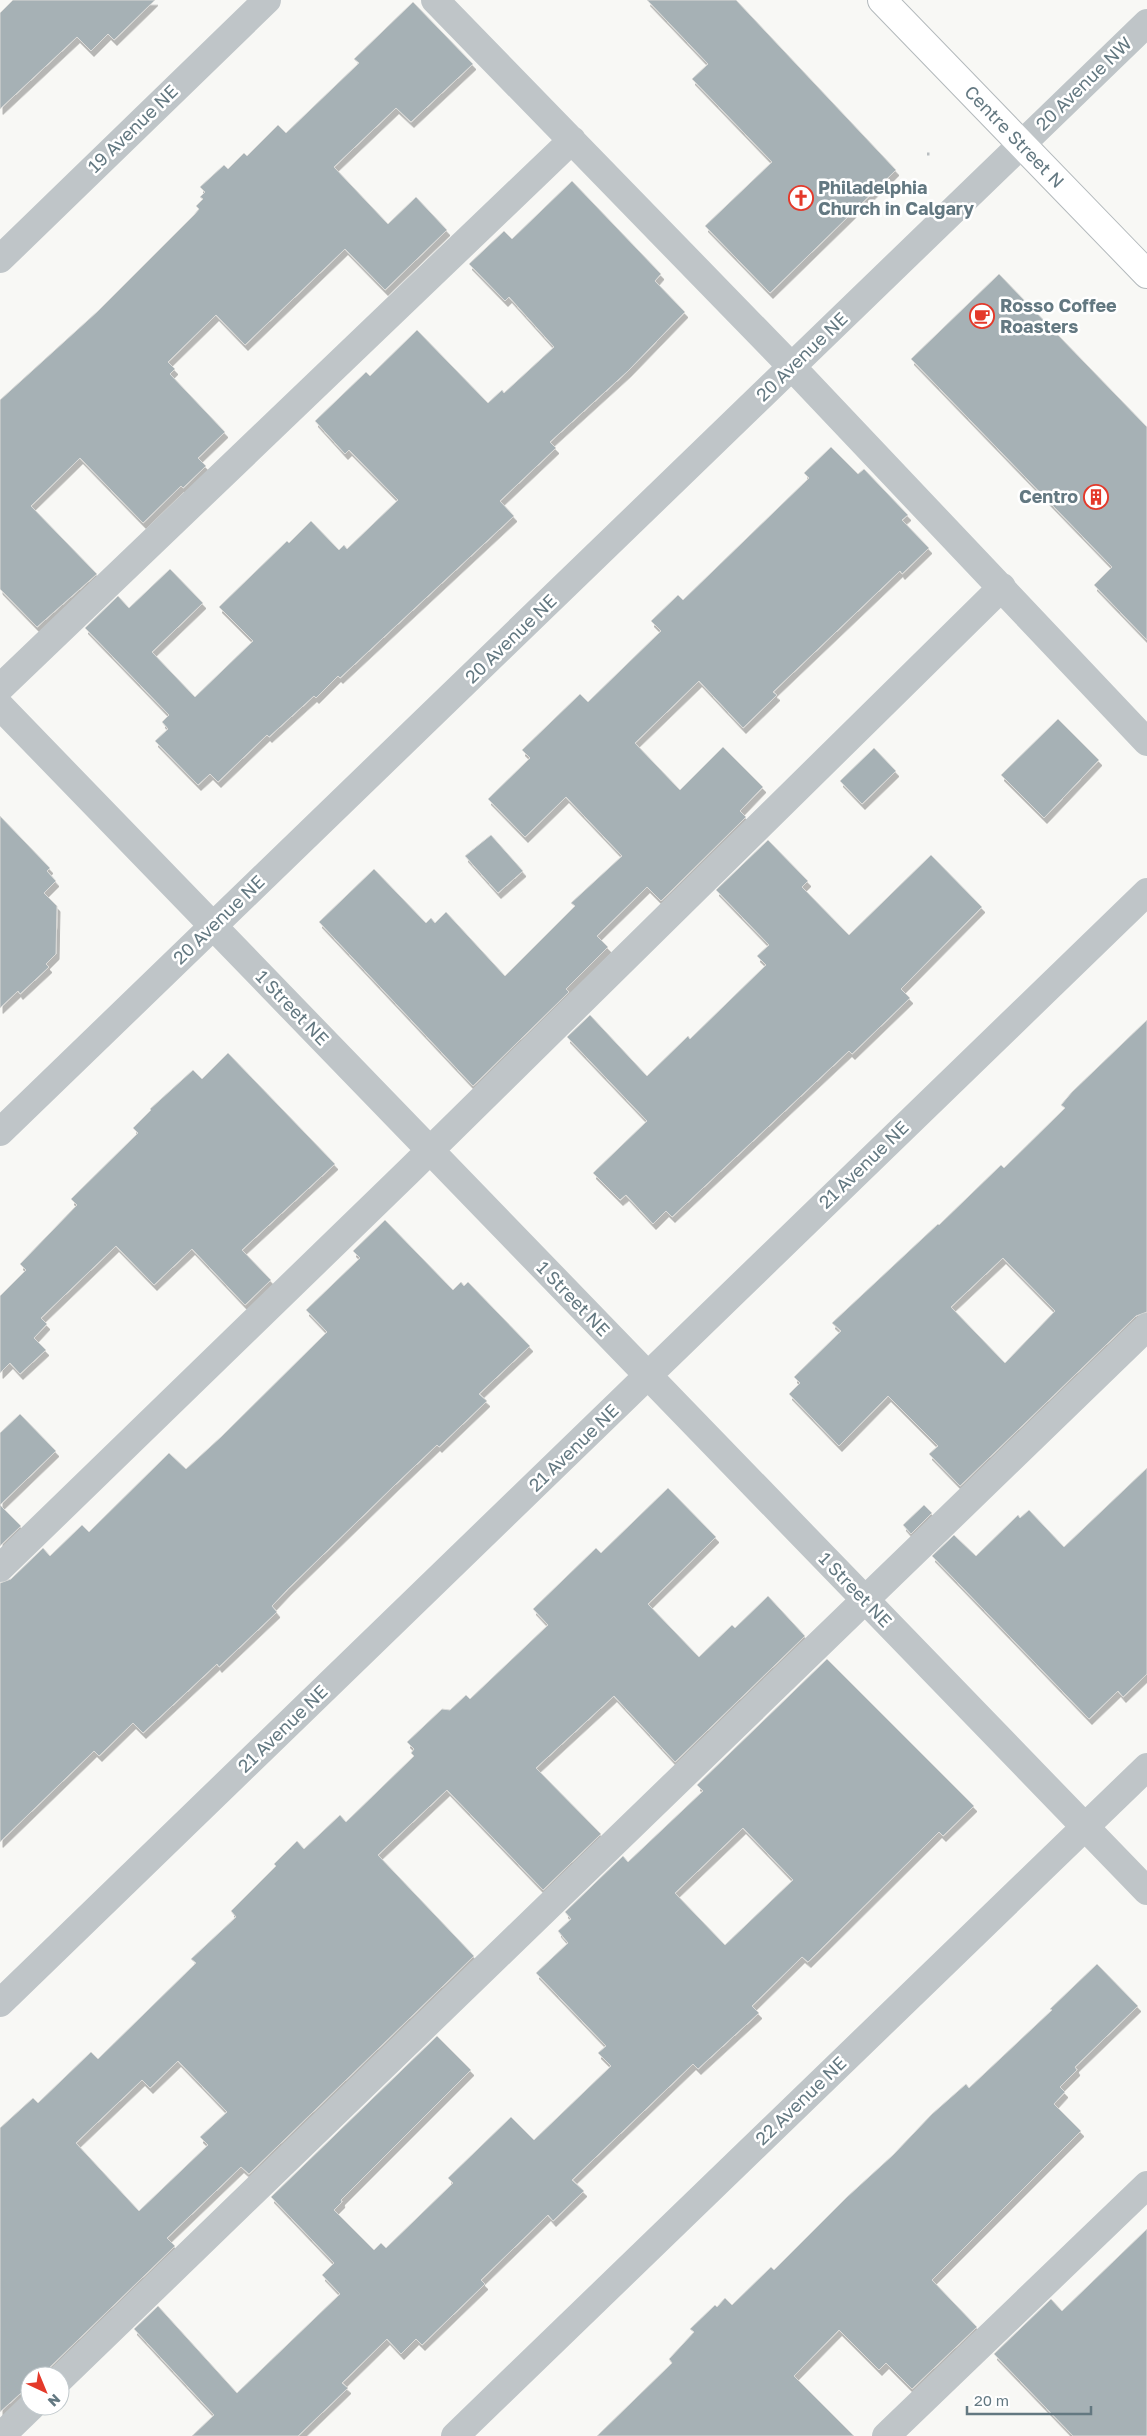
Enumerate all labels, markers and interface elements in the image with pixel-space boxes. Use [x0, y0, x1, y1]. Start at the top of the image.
street label: 20 Avenue NW [1031, 32, 1136, 135]
street label: 19 Avenue NE [83, 80, 182, 177]
street label: Centre Street N [960, 80, 1069, 192]
place label: Philadelphia Church in Calgary [818, 176, 974, 219]
church icon: Philadelphia Church in Calgary [788, 185, 814, 211]
place label: Rosso Coffee Roasters [1000, 294, 1117, 337]
cafe icon: Rosso Coffee Roasters [969, 303, 995, 329]
street label: 20 Avenue NE [751, 307, 852, 405]
building icon: Centro [1083, 484, 1109, 510]
place label: Centro [1019, 485, 1078, 507]
street label: 20 Avenue NE [460, 589, 561, 687]
street label: 20 Avenue NE [168, 870, 269, 968]
street label: 1 Street NE [252, 965, 334, 1049]
street label: 21 Avenue NE [814, 1116, 913, 1213]
street label: 1 Street NE [533, 1256, 615, 1340]
street label: 21 Avenue NE [524, 1399, 623, 1496]
street label: 1 Street NE [815, 1547, 897, 1631]
street label: 21 Avenue NE [233, 1680, 332, 1777]
street label: 22 Avenue NE [750, 2051, 850, 2149]
north arrow [20, 2366, 70, 2416]
scale bar [967, 2384, 1091, 2416]
text: N [45, 2391, 64, 2411]
text: 20 m [974, 2391, 1009, 2409]

